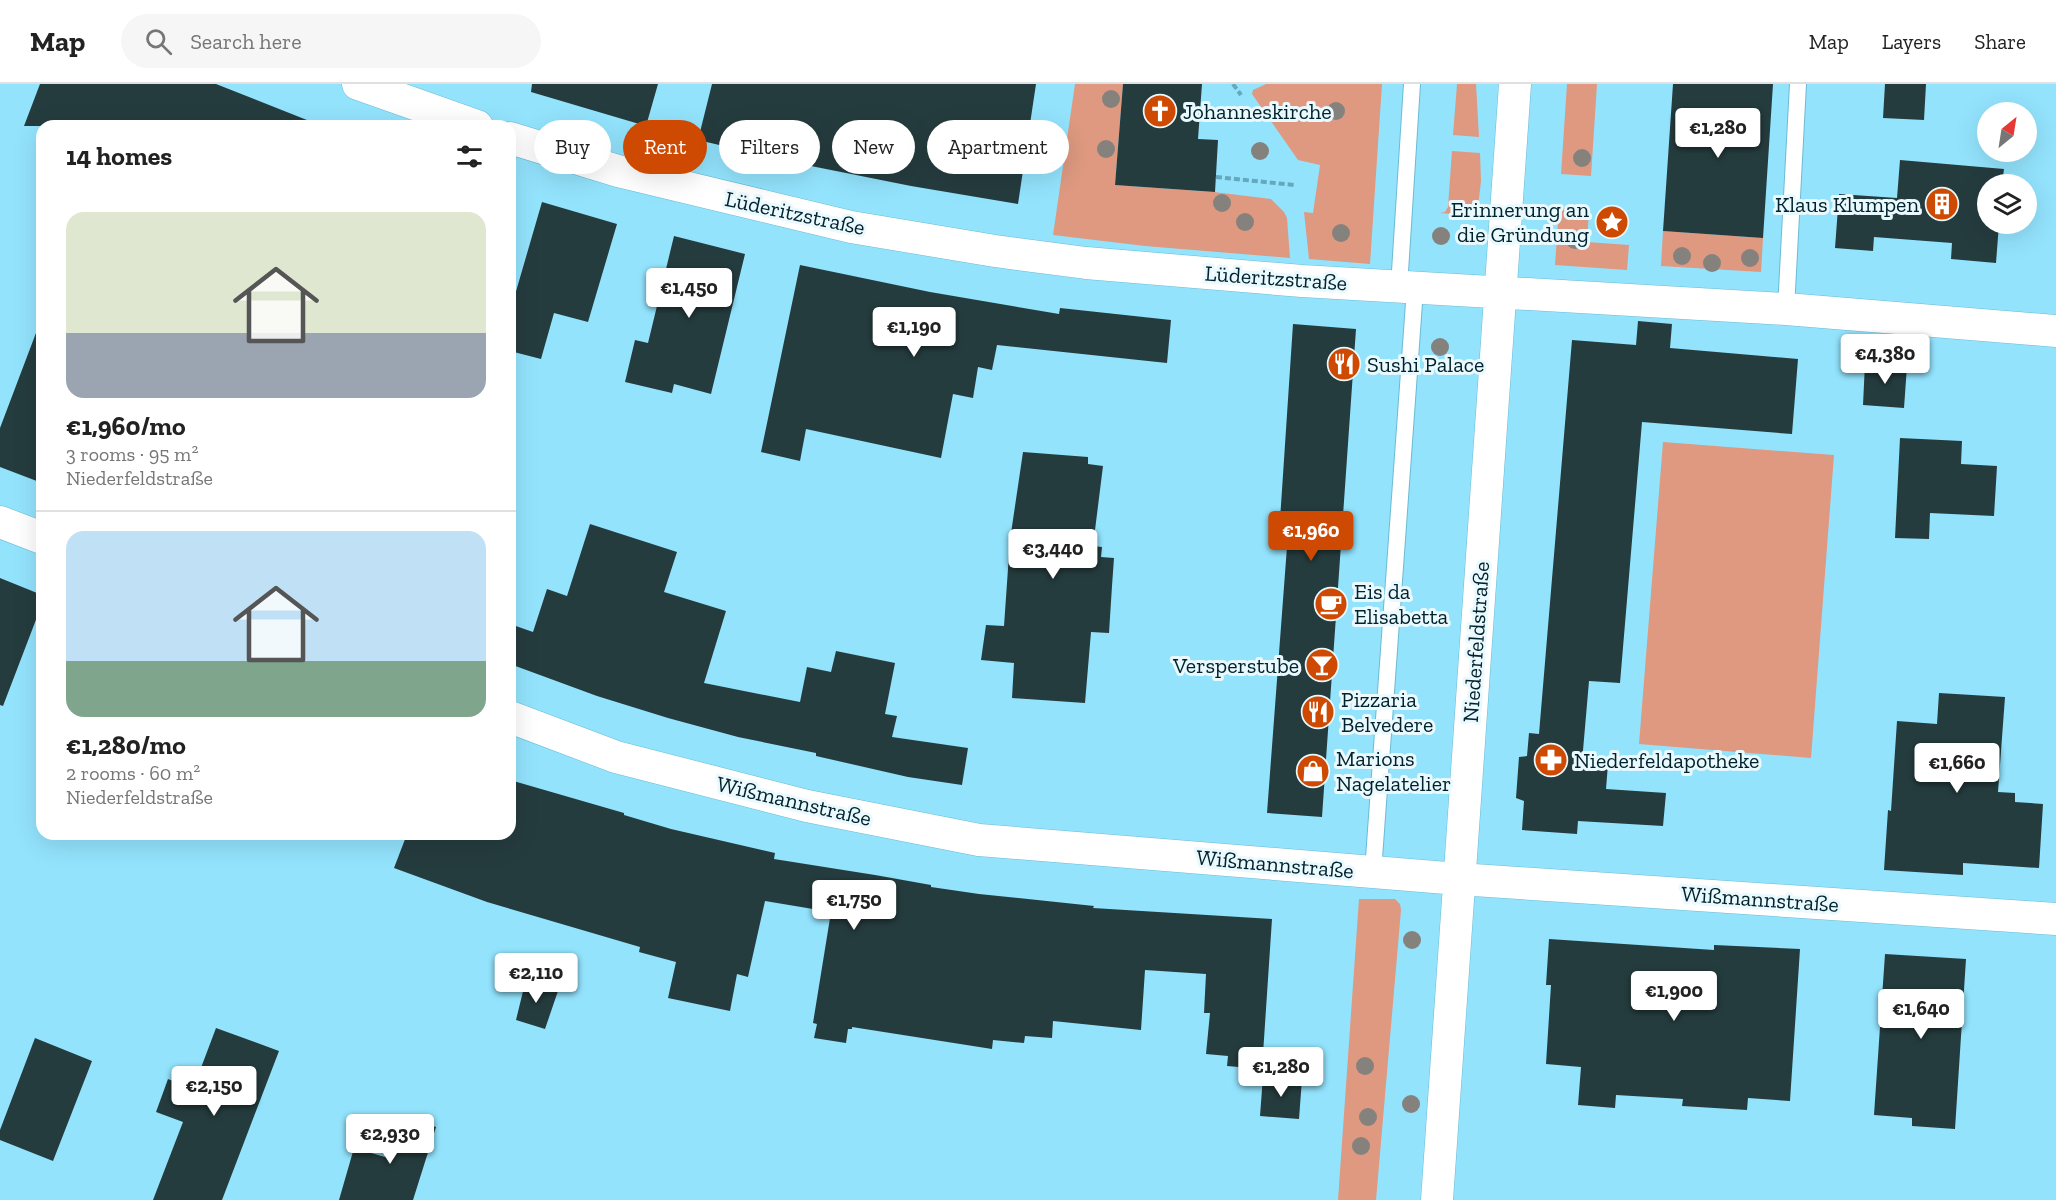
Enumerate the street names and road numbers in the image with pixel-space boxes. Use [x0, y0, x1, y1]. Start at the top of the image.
street label: Lüderitzstraße [722, 185, 868, 241]
street label: Lüderitzstraße [1204, 260, 1348, 296]
street label: Niederfeldstraße [1457, 560, 1495, 724]
street label: Wißmannstraße [714, 770, 874, 832]
street label: Wißmannstraße [1195, 844, 1355, 884]
street label: Wißmannstraße [1680, 880, 1840, 918]

